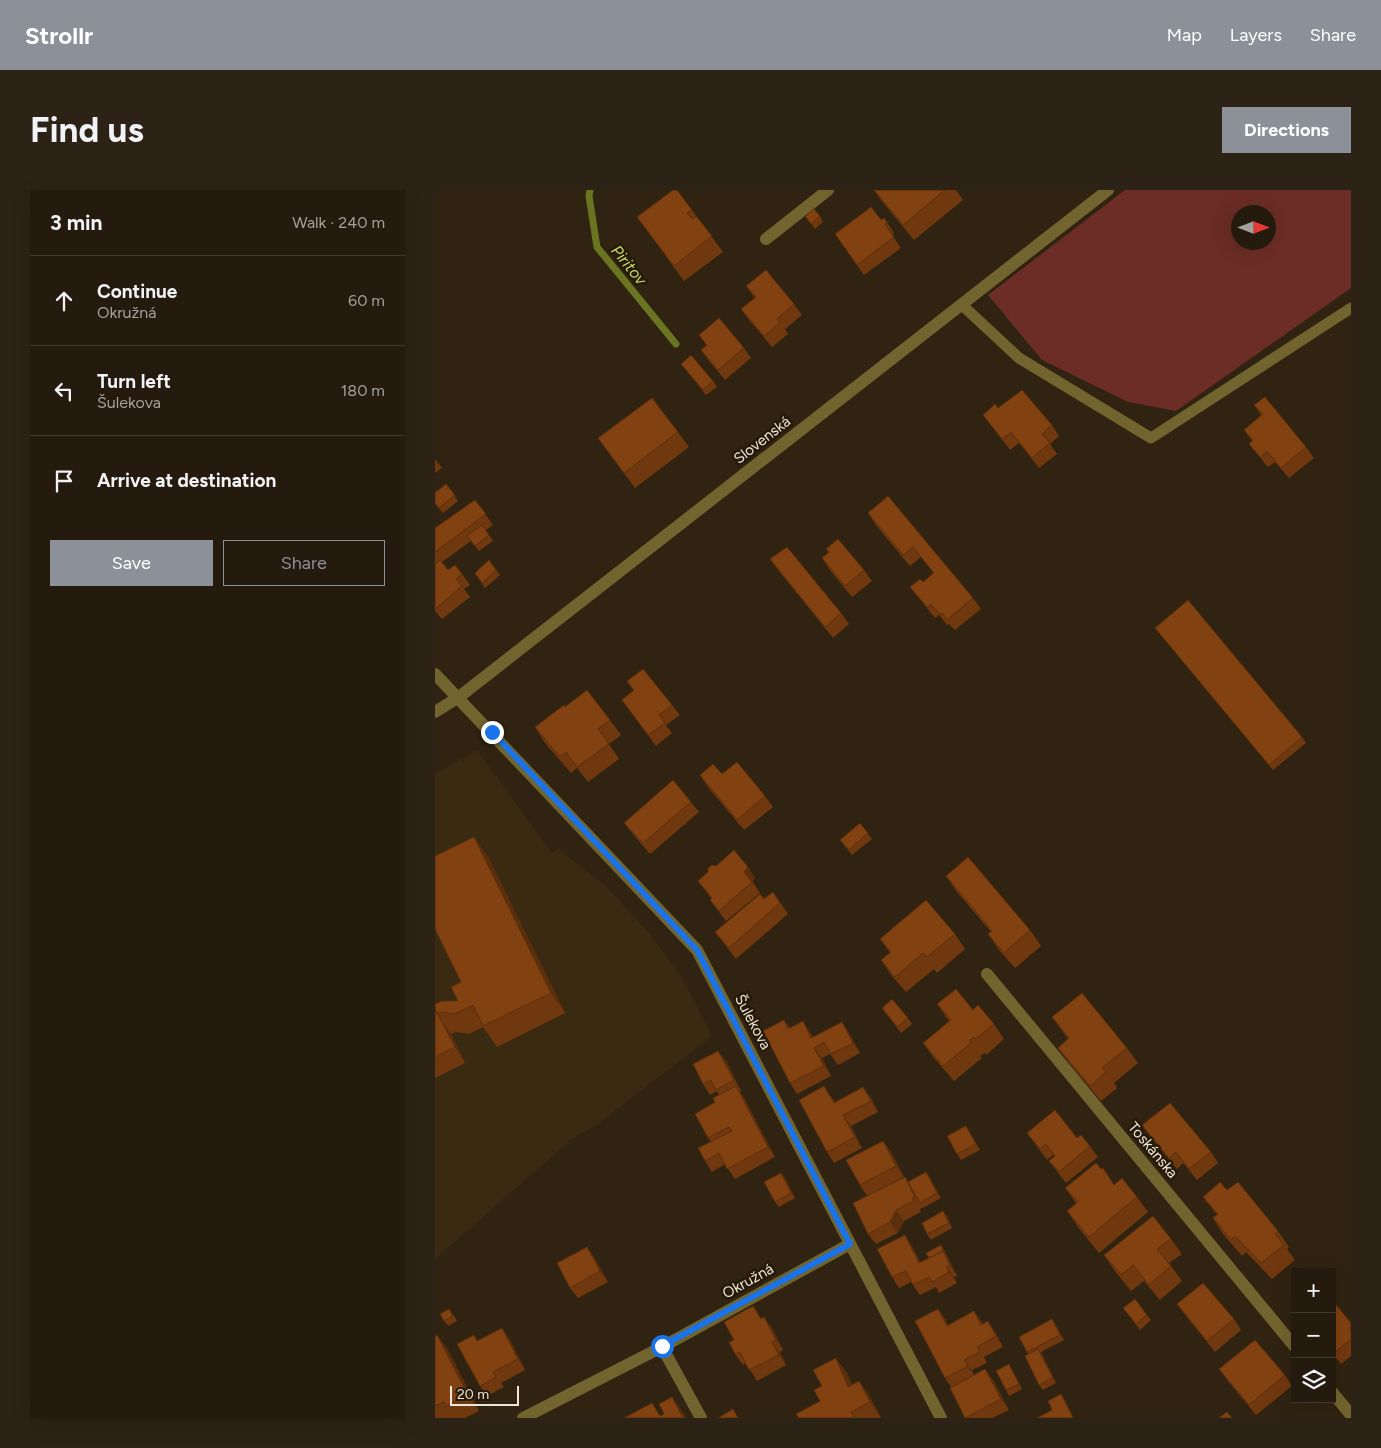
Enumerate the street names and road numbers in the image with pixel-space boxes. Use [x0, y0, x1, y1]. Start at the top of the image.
street label: Slovenská [730, 412, 794, 468]
street label: Šulekova [731, 991, 775, 1053]
street label: Toskánska [1124, 1118, 1182, 1182]
street label: Okružná [719, 1260, 777, 1302]

